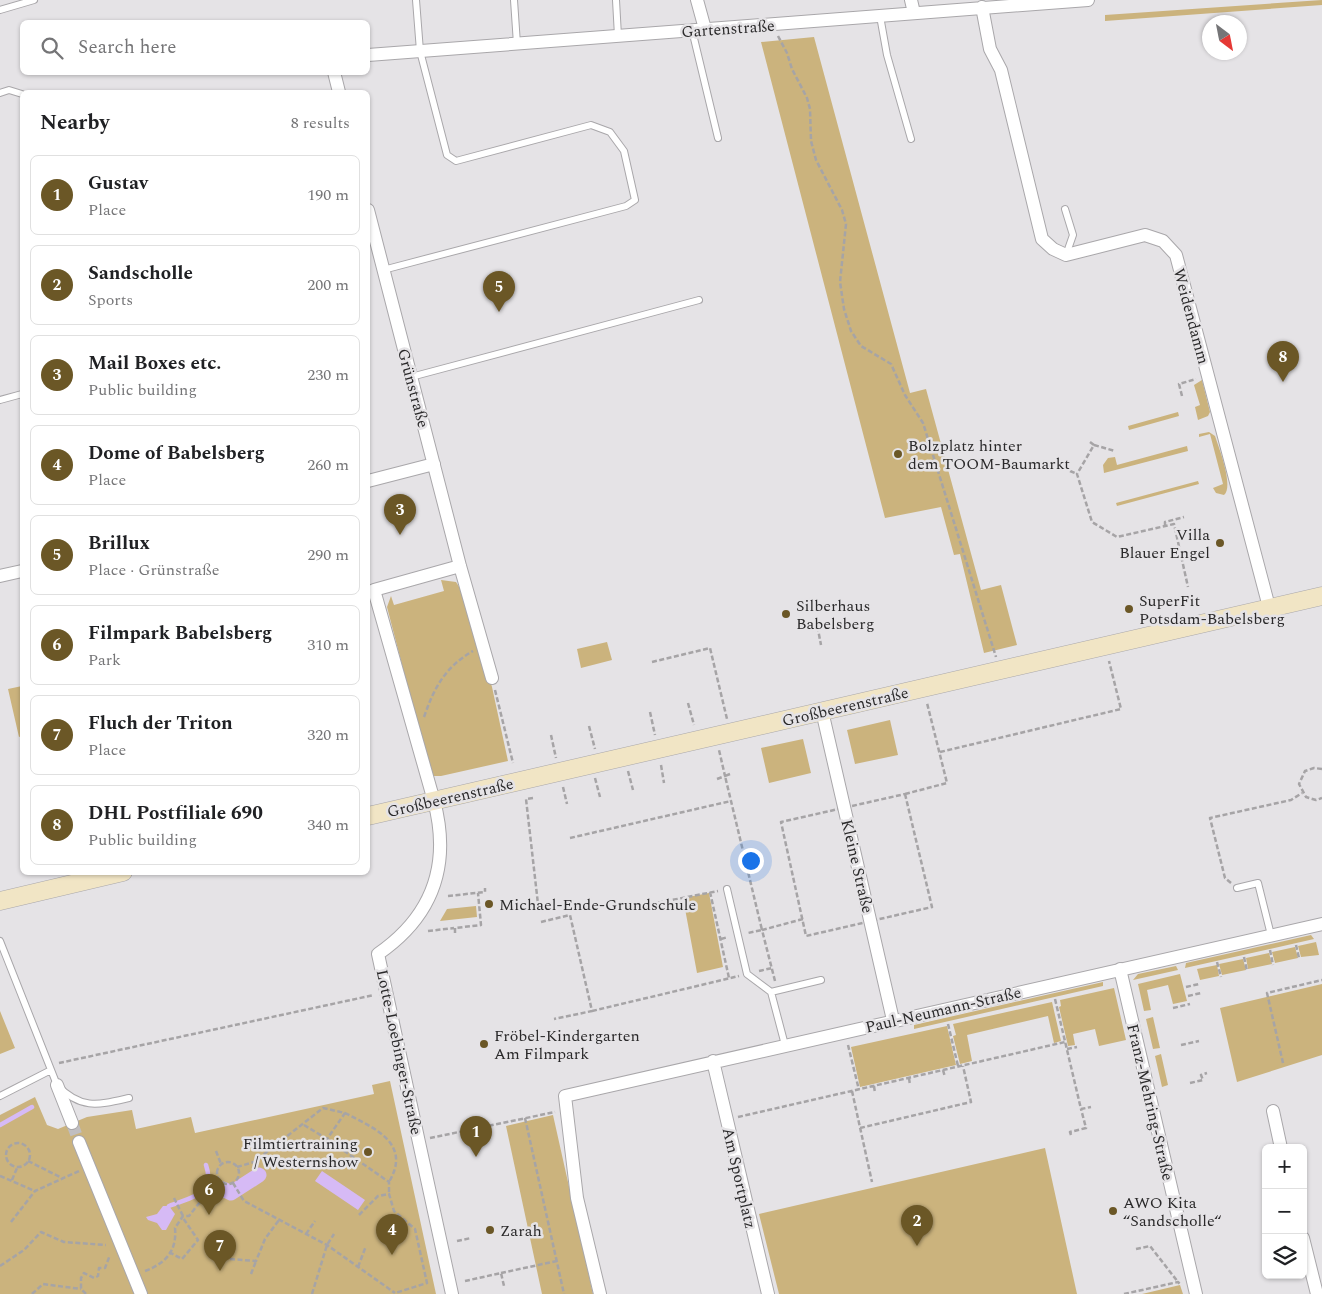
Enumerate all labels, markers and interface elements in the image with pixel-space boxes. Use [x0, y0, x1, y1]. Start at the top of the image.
street label: Gartenstraße [681, 14, 776, 44]
north arrow [1202, 15, 1247, 60]
search box [20, 20, 370, 75]
text: Search here [78, 33, 177, 62]
icon: search [38, 34, 66, 62]
text: Nearby [40, 107, 110, 139]
text: 8 results [291, 111, 350, 135]
text: Gustav [88, 169, 148, 198]
text: 1 [53, 183, 61, 207]
text: 190 m [307, 183, 349, 207]
text: Place [88, 198, 126, 222]
text: Sandscholle [88, 259, 193, 288]
street label: Weidendamm [1167, 266, 1215, 367]
pin: 5 [483, 271, 515, 312]
text: 2 [53, 273, 61, 297]
text: 200 m [307, 273, 349, 297]
text: Sports [88, 288, 133, 312]
pin: 8 [1267, 341, 1299, 382]
street label: Grünstraße [391, 346, 435, 431]
text: Mail Boxes etc. [88, 349, 221, 378]
text: 3 [53, 363, 61, 387]
text: 230 m [307, 363, 349, 387]
text: Public building [88, 378, 197, 402]
place label: Bolzplatz hinter dem TOOM-Baumarkt [908, 434, 1070, 476]
text: Dome of Babelsberg [88, 439, 265, 468]
marker: Bolzplatz hinter dem TOOM-Baumarkt [892, 448, 904, 460]
text: 4 [53, 453, 61, 477]
text: 260 m [307, 453, 349, 477]
text: Place [88, 468, 126, 492]
pin: 3 [384, 494, 416, 535]
place label: Villa Blauer Engel [1119, 523, 1210, 565]
text: Brillux [88, 529, 150, 558]
marker: Villa Blauer Engel [1214, 537, 1226, 549]
text: 5 [53, 543, 61, 567]
text: 290 m [307, 543, 349, 567]
text: Place · Grünstraße [88, 558, 219, 582]
place label: SuperFit Potsdam-Babelsberg [1139, 589, 1285, 631]
place label: Silberhaus Babelsberg [796, 594, 874, 636]
marker: SuperFit Potsdam-Babelsberg [1123, 603, 1135, 615]
marker: Silberhaus Babelsberg [780, 608, 792, 620]
text: Filmpark Babelsberg [88, 619, 272, 648]
text: 6 [53, 633, 61, 657]
text: 310 m [307, 633, 349, 657]
text: Park [88, 648, 121, 672]
street label: Großbeerenstraße [780, 681, 911, 733]
text: Fluch der Triton [88, 709, 233, 738]
text: 7 [53, 723, 61, 747]
text: 320 m [307, 723, 349, 747]
text: Place [88, 738, 126, 762]
street label: Großbeerenstraße [385, 772, 516, 824]
text: DHL Postfiliale 690 [88, 799, 263, 828]
text: 8 [53, 813, 61, 837]
text: 340 m [307, 813, 349, 837]
street label: Kleine Straße [835, 817, 880, 916]
text: Public building [88, 828, 197, 852]
your location [738, 848, 764, 874]
place label: Michael-Ende-Grundschule [499, 893, 696, 917]
marker: Michael-Ende-Grundschule [483, 898, 495, 910]
street label: Lotte-Loebinger-Straße [370, 967, 428, 1137]
street label: Paul-Neumann-Straße [863, 980, 1024, 1040]
street label: Franz-Mehring-Straße [1120, 1021, 1180, 1183]
place label: Fröbel-Kindergarten Am Filmpark [494, 1024, 640, 1066]
marker: Fröbel-Kindergarten Am Filmpark [478, 1038, 490, 1050]
pin: 1 [460, 1116, 492, 1157]
street label: Am Sportplatz [716, 1125, 762, 1231]
place label: Filmtiertraining / Westernshow [243, 1132, 359, 1174]
map controls [1262, 1144, 1307, 1279]
button: + [1262, 1144, 1307, 1189]
marker: Filmtiertraining / Westernshow [362, 1146, 374, 1158]
pin: 6 [193, 1174, 225, 1215]
button: − [1262, 1189, 1307, 1234]
place label: AWO Kita “Sandscholle“ [1123, 1191, 1222, 1233]
pin: 2 [901, 1205, 933, 1246]
marker: AWO Kita “Sandscholle“ [1107, 1205, 1119, 1217]
pin: 4 [376, 1214, 408, 1255]
place label: Zarah [500, 1219, 542, 1243]
marker: Zarah [484, 1224, 496, 1236]
pin: 7 [204, 1230, 236, 1271]
button: layers [1262, 1234, 1307, 1279]

